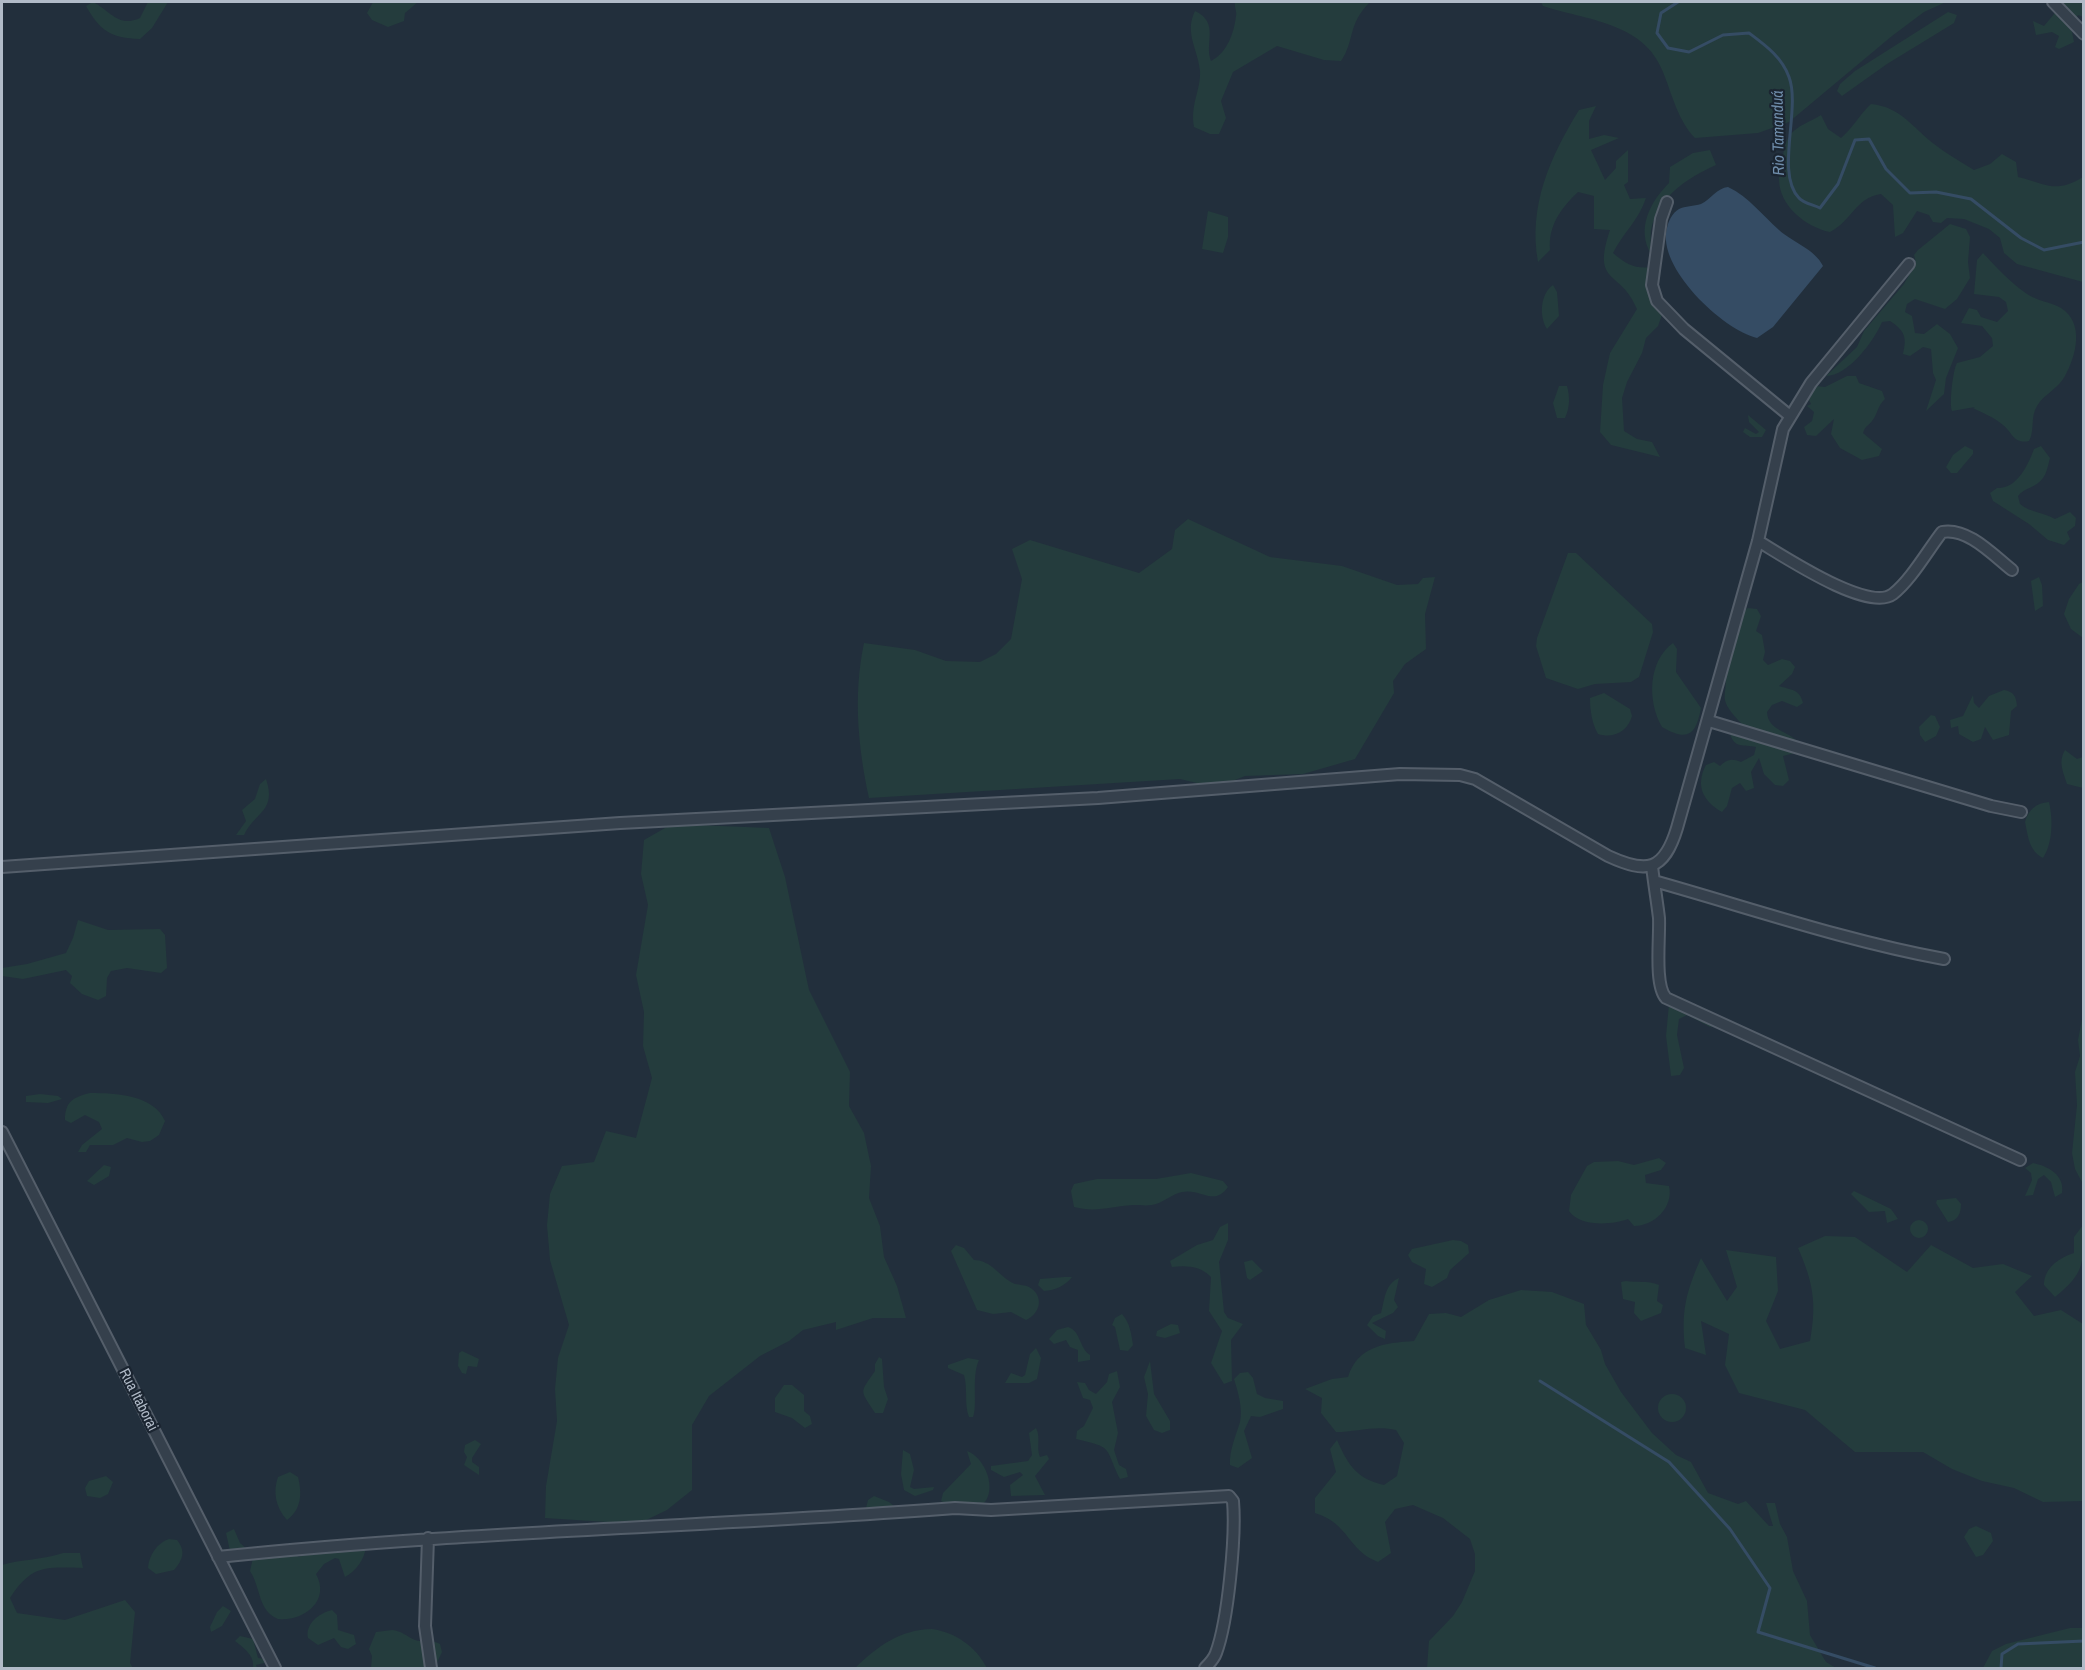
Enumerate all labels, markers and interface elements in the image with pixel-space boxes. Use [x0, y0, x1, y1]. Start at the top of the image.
water label: Rio Tamanduá [1769, 90, 1789, 176]
street label: Rua Itaborai [115, 1366, 161, 1434]

